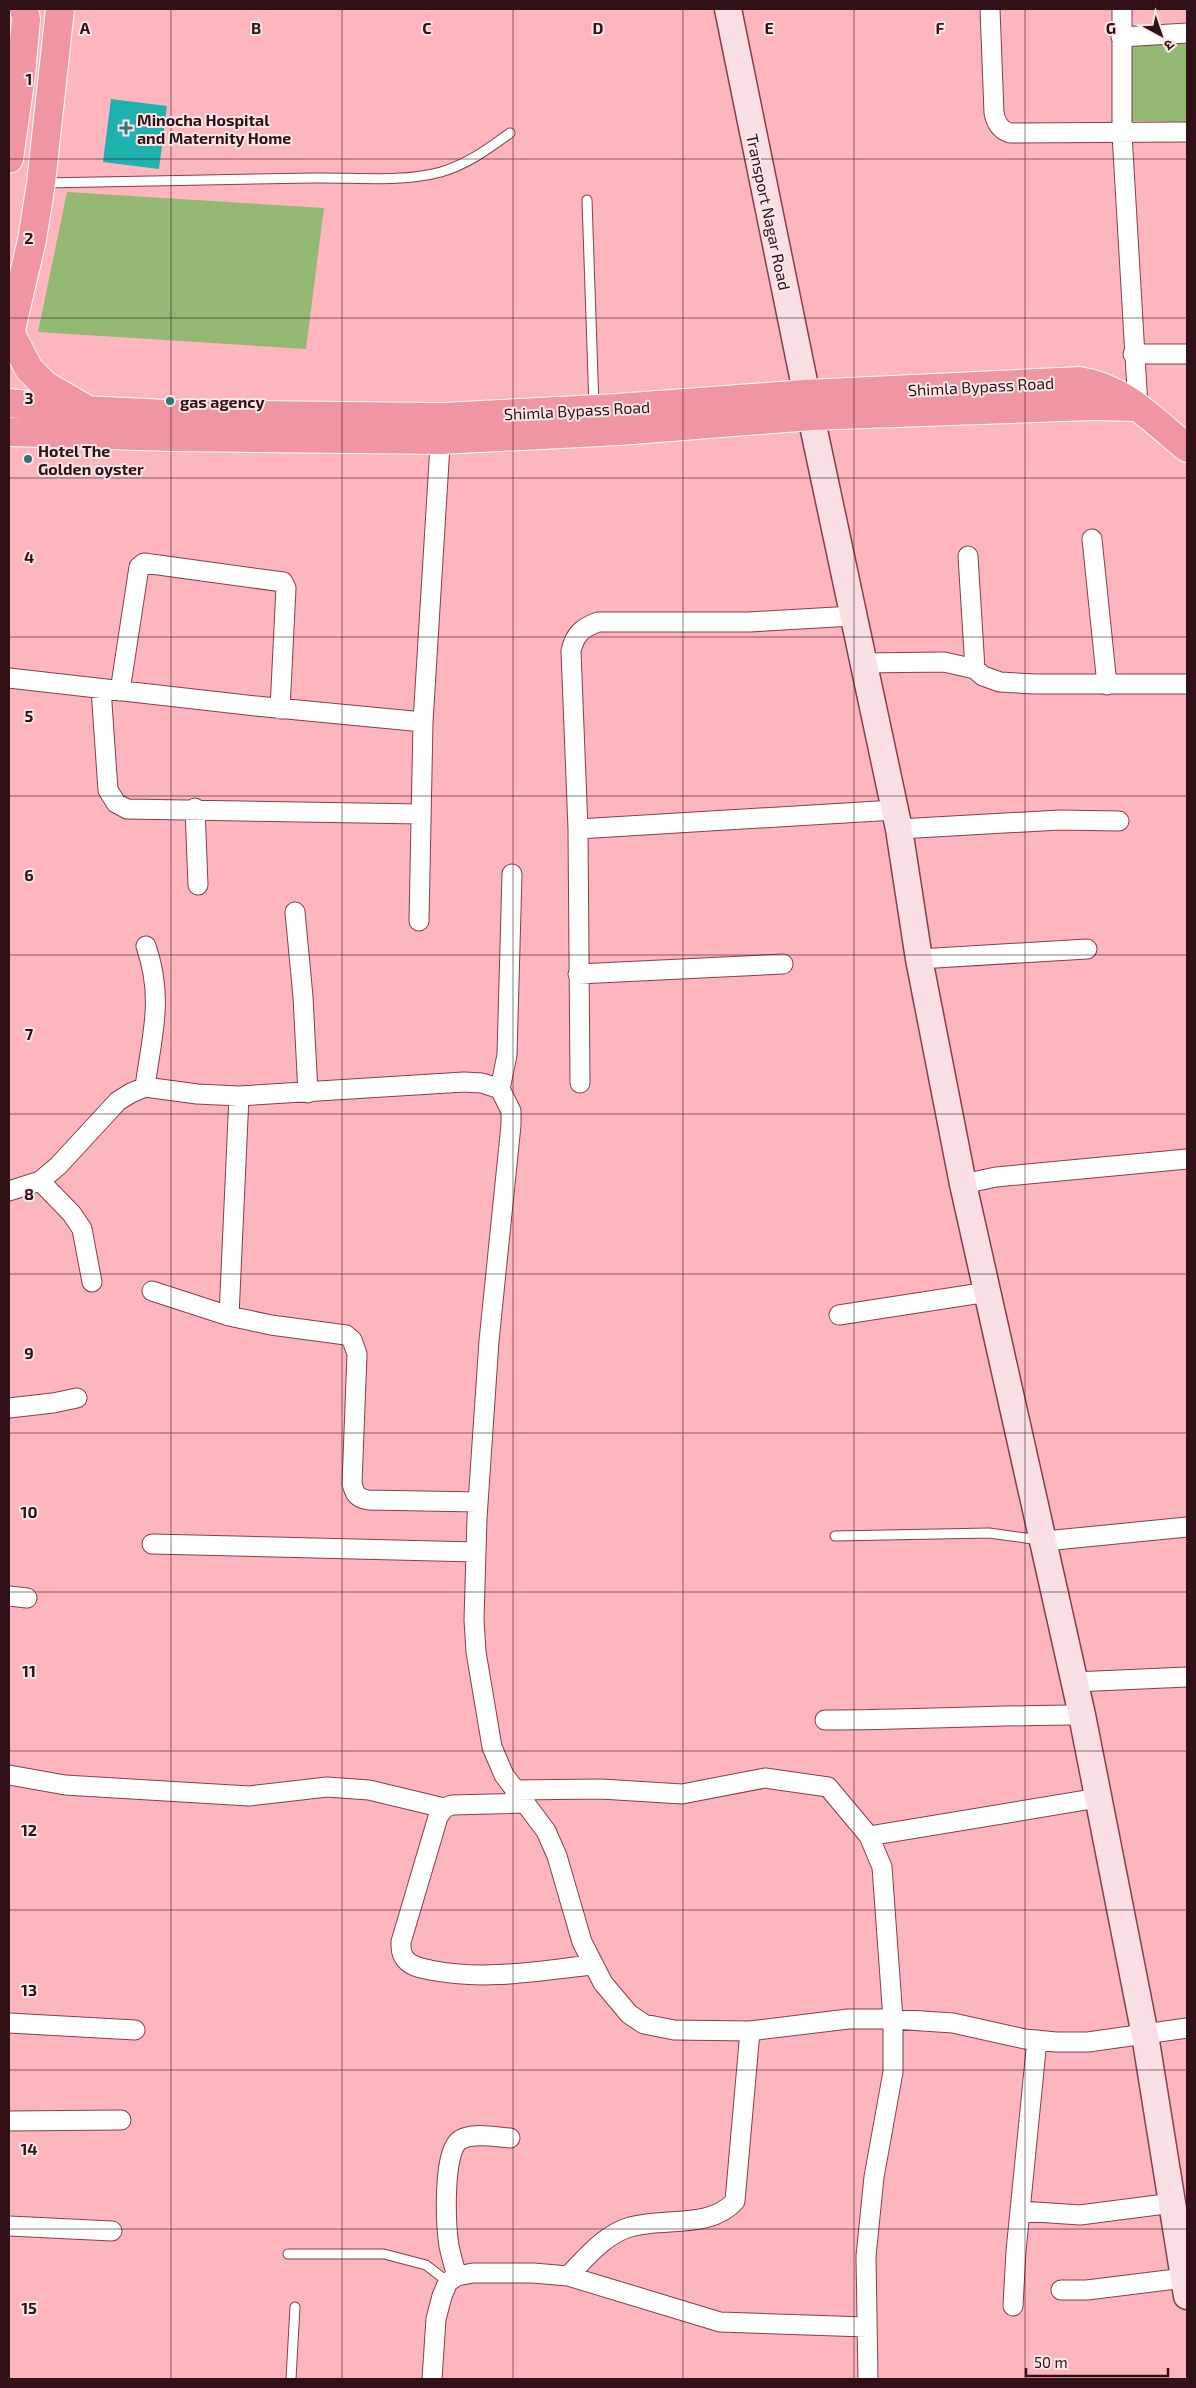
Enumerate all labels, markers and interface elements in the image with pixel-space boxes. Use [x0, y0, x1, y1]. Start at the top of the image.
north arrow [1136, 10, 1186, 60]
text: A [80, 18, 91, 37]
text: B [251, 18, 261, 37]
text: C [422, 18, 432, 37]
text: D [593, 18, 604, 37]
text: E [764, 18, 774, 37]
text: F [936, 18, 945, 37]
text: G [1106, 18, 1116, 37]
text: उ [1160, 36, 1178, 55]
text: 1 [26, 69, 32, 88]
place label: Minocha Hospital and Maternity Home [137, 110, 291, 148]
marker: Minocha Hospital and Maternity Home [119, 121, 133, 135]
street label: Transport Nagar Road [743, 132, 795, 292]
text: 2 [24, 228, 34, 247]
street label: Shimla Bypass Road [907, 373, 1055, 399]
text: 3 [24, 388, 34, 407]
place label: gas agency [180, 392, 264, 412]
marker: gas agency [164, 395, 176, 407]
street label: Shimla Bypass Road [503, 397, 651, 423]
place label: Hotel The Golden oyster [38, 441, 144, 479]
marker: Hotel The Golden oyster [22, 453, 34, 465]
text: 4 [24, 547, 34, 566]
text: 5 [25, 706, 34, 725]
text: 6 [24, 865, 34, 884]
text: 7 [25, 1024, 34, 1043]
text: 8 [24, 1184, 34, 1203]
text: 9 [24, 1343, 34, 1362]
text: 10 [20, 1502, 38, 1521]
text: 11 [22, 1661, 36, 1680]
text: 12 [21, 1820, 37, 1839]
text: 13 [21, 1980, 37, 1999]
text: 14 [20, 2139, 38, 2158]
text: 15 [21, 2298, 37, 2317]
scale bar [1026, 2346, 1168, 2378]
text: 50 m [1034, 2353, 1068, 2371]

